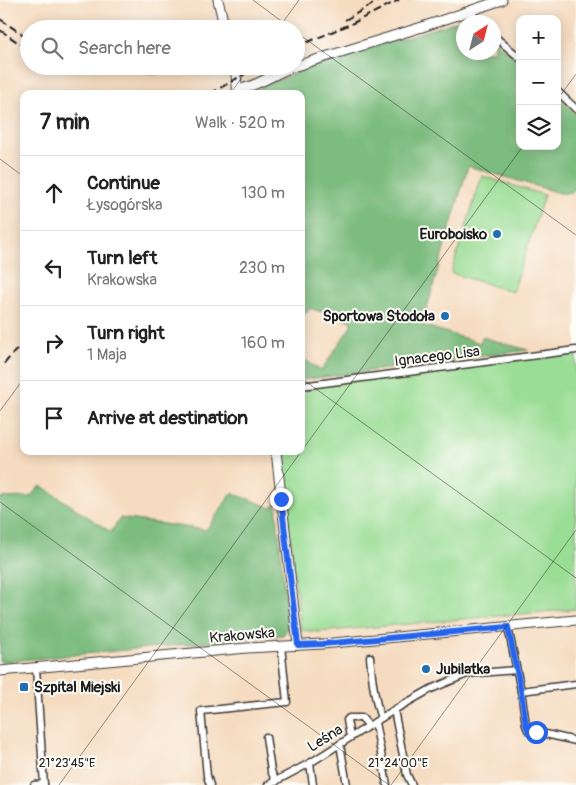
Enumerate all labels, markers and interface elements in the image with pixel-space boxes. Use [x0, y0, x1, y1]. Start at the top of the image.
north arrow [456, 15, 501, 60]
map controls [516, 15, 561, 150]
button: + [516, 15, 561, 60]
search box [20, 20, 305, 75]
icon: search [38, 34, 66, 62]
text: Search here [78, 36, 171, 60]
button: − [516, 60, 561, 105]
button: layers [516, 105, 561, 150]
text: 7 min [40, 109, 90, 136]
text: Walk · 520 m [195, 113, 285, 133]
text: Continue [87, 171, 160, 195]
icon: ahead [40, 179, 68, 207]
text: 130 m [241, 183, 285, 203]
text: Łysogórska [87, 195, 163, 215]
place label: Euroboisko [419, 225, 487, 244]
marker: Euroboisko [491, 228, 503, 240]
text: Turn left [87, 246, 157, 270]
icon: left [40, 254, 68, 282]
text: 230 m [239, 258, 285, 278]
text: Krakowska [87, 270, 157, 290]
place label: Sportowa Stodoła [323, 307, 435, 326]
marker: Sportowa Stodoła [439, 310, 451, 322]
text: Turn right [87, 321, 165, 345]
icon: right [40, 329, 68, 357]
text: 160 m [241, 333, 285, 353]
street label: Ignacego Lisa [393, 342, 481, 371]
text: 1 Maja [87, 345, 127, 365]
icon: arrive [40, 404, 68, 432]
text: Arrive at destination [87, 406, 248, 430]
route end [270, 488, 293, 511]
street label: Krakowska [209, 623, 276, 648]
place label: Jubilatka [436, 660, 490, 679]
marker: Jubilatka [420, 663, 432, 675]
place label: Szpital Miejski [34, 678, 120, 697]
marker: Szpital Miejski [18, 681, 30, 693]
street label: Leśna [304, 720, 346, 757]
route start [525, 721, 548, 744]
text: 21°23'45"E [39, 756, 95, 771]
text: 21°24'00"E [368, 756, 428, 771]

